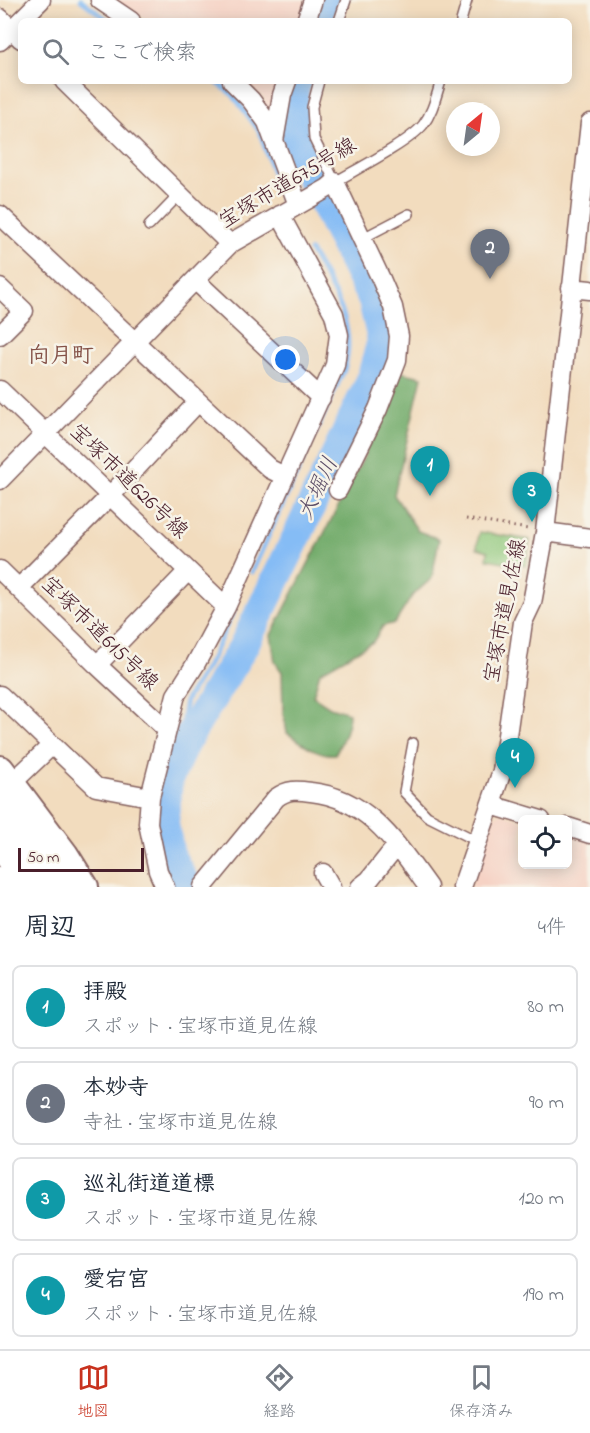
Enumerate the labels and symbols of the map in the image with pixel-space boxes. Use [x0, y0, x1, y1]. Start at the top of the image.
north arrow [446, 102, 500, 156]
street label: 宝塚市道675号線 [213, 131, 363, 237]
pin: 2 [470, 230, 510, 279]
district label: 向月町 [28, 341, 94, 373]
your location [271, 345, 300, 374]
street label: 宝塚市道626号線 [62, 417, 194, 547]
pin: 1 [410, 446, 450, 496]
water label: 大堀川 [291, 452, 347, 526]
pin: 3 [512, 472, 552, 522]
street label: 宝塚市道見佐線 [477, 536, 535, 686]
street label: 宝塚市道615号線 [33, 570, 165, 698]
pin: 4 [496, 738, 534, 788]
scale bar [18, 845, 144, 872]

